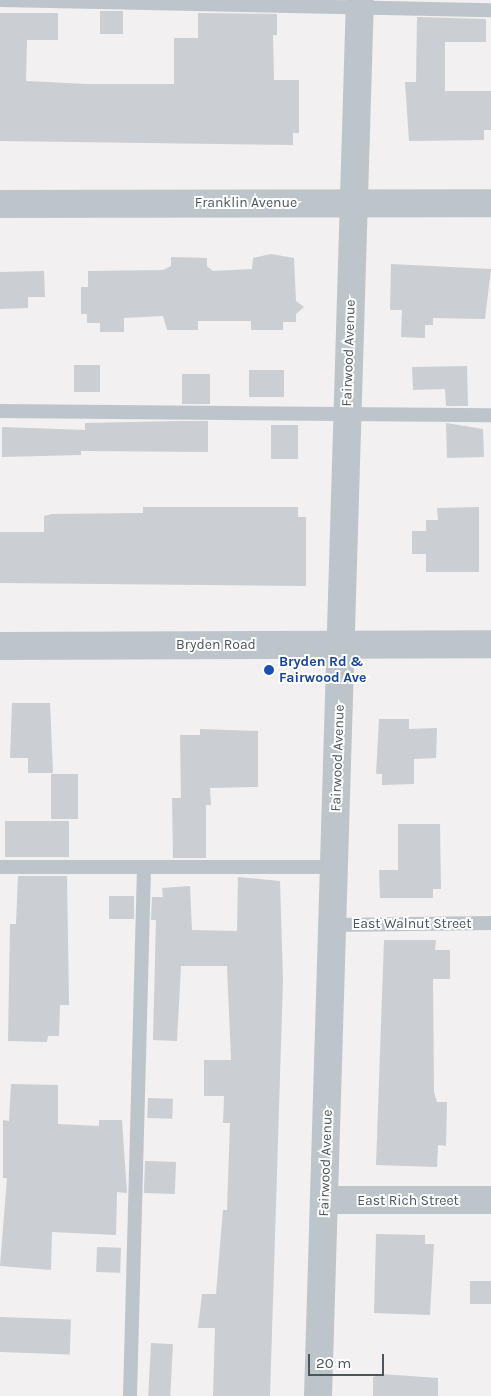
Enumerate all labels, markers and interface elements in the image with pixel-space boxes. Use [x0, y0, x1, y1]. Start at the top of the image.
street label: Franklin Avenue [195, 195, 297, 211]
street label: Fairwood Avenue [339, 299, 359, 407]
street label: Bryden Road [176, 637, 256, 653]
place label: Bryden Rd & Fairwood Ave [279, 654, 366, 686]
marker: Bryden Rd & Fairwood Ave [263, 664, 275, 676]
street label: Fairwood Avenue [328, 704, 348, 812]
street label: East Walnut Street [352, 916, 472, 932]
street label: Fairwood Avenue [316, 1109, 336, 1217]
street label: East Rich Street [357, 1193, 459, 1209]
scale bar [311, 1344, 387, 1376]
text: 20 m [316, 1354, 351, 1372]

